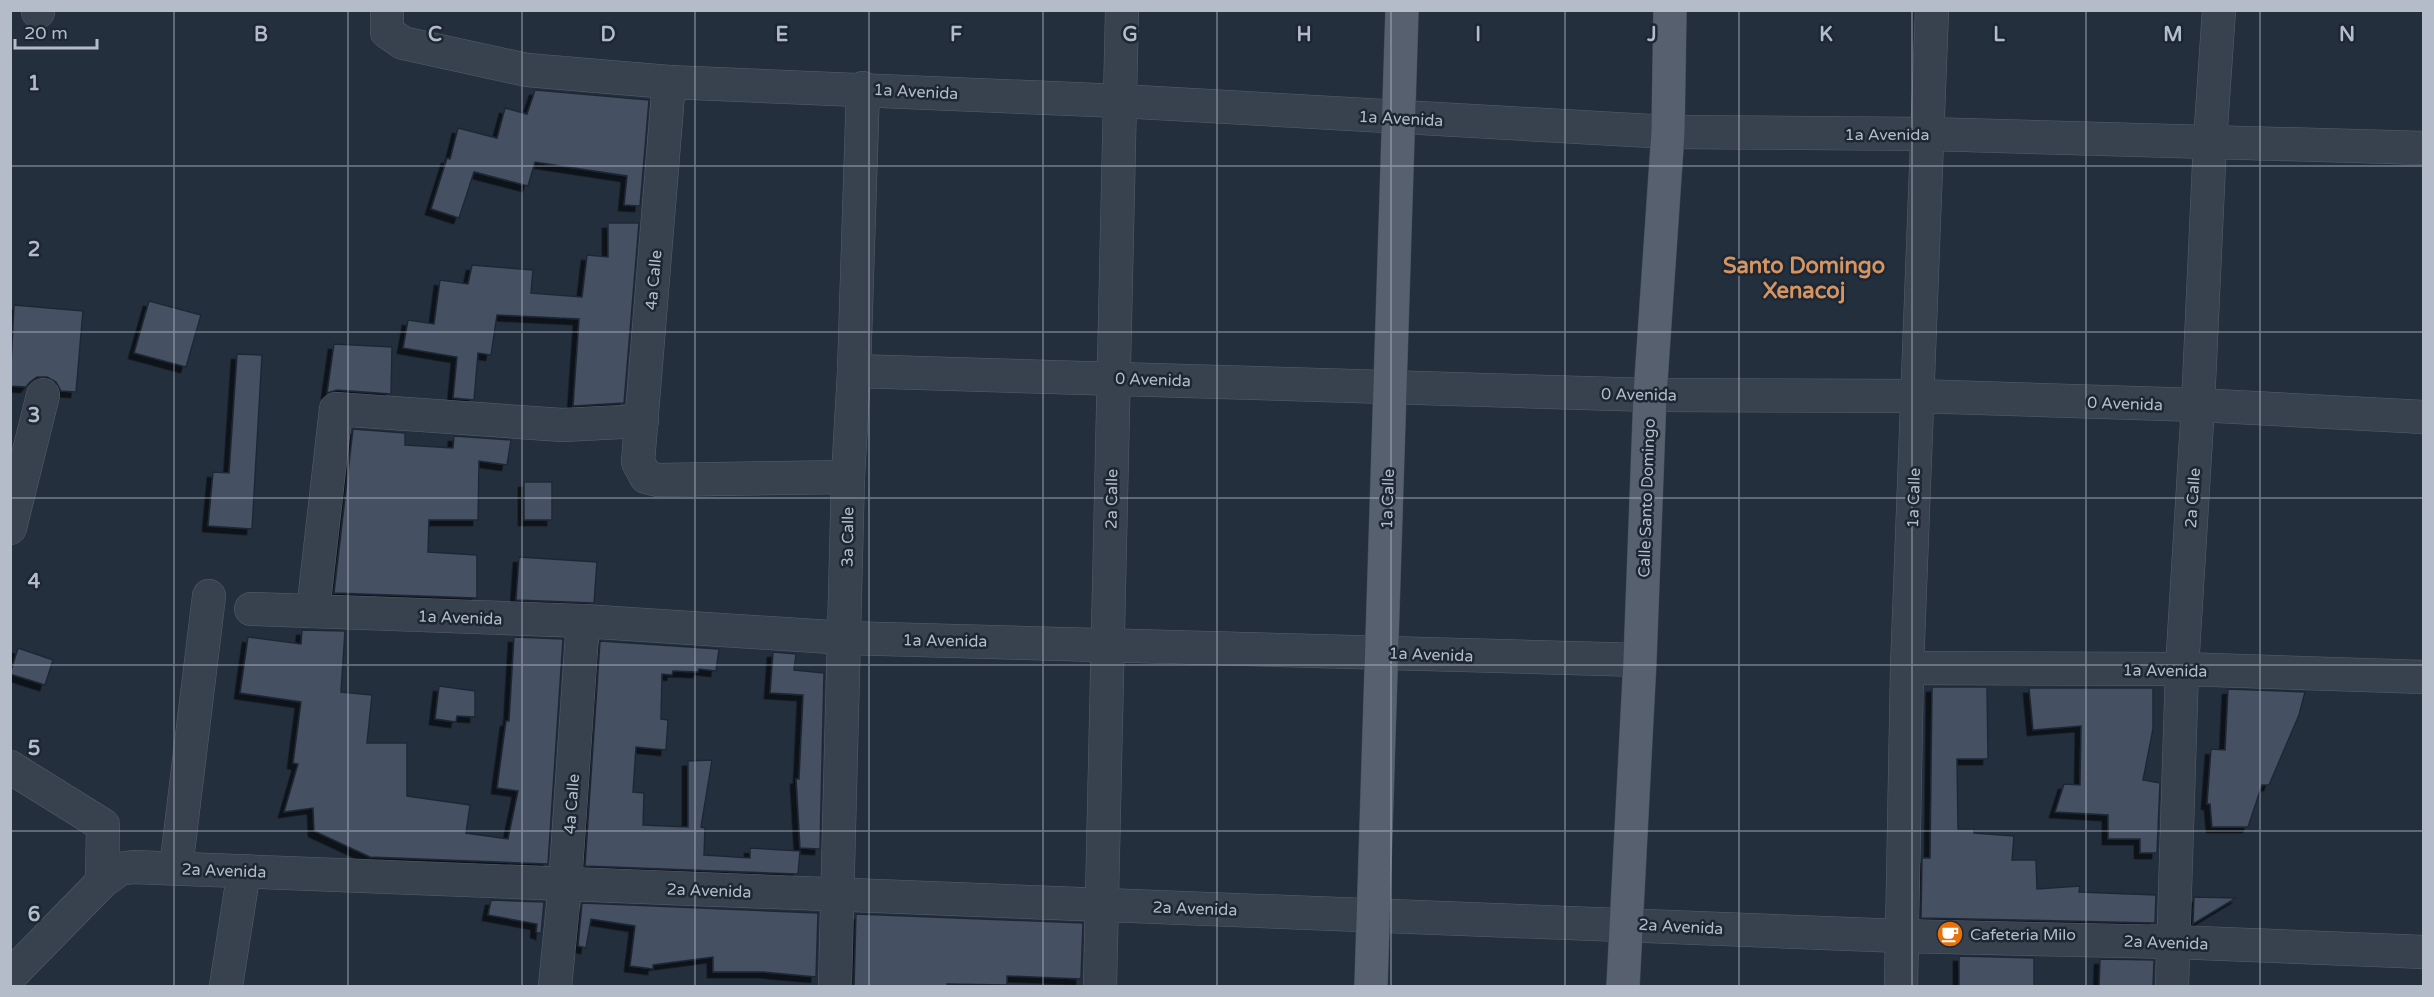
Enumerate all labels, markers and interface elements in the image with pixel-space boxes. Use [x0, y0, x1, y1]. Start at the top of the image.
scale bar [15, 12, 98, 50]
text: 20 m [24, 22, 68, 44]
text: B [254, 23, 268, 47]
text: C [428, 23, 442, 47]
text: D [600, 23, 616, 47]
text: E [776, 23, 789, 47]
text: F [950, 23, 962, 47]
text: G [1122, 23, 1138, 47]
text: H [1296, 23, 1312, 47]
text: I [1475, 23, 1481, 47]
text: J [1646, 23, 1657, 47]
text: K [1819, 23, 1833, 47]
text: L [1993, 23, 2005, 47]
text: M [2163, 23, 2183, 47]
text: N [2339, 23, 2355, 47]
text: 1 [28, 72, 40, 96]
street label: 1a Avenida [873, 80, 959, 104]
street label: 1a Avenida [1358, 107, 1444, 131]
street label: 1a Avenida [1845, 125, 1929, 145]
text: 2 [28, 238, 40, 262]
street label: 4a Calle [641, 249, 667, 311]
district label: Santo Domingo Xenacoj [1723, 253, 1885, 304]
street label: 0 Avenida [1115, 369, 1191, 391]
street label: 0 Avenida [1601, 384, 1677, 406]
street label: 0 Avenida [2087, 393, 2163, 415]
text: 3 [28, 404, 40, 428]
street label: Calle Santo Domingo [1634, 418, 1660, 578]
street label: 2a Calle [2181, 467, 2205, 529]
street label: 1a Calle [1903, 468, 1925, 529]
street label: 2a Calle [1101, 469, 1123, 529]
street label: 1a Calle [1377, 469, 1399, 530]
street label: 3a Calle [837, 507, 859, 567]
text: 4 [28, 570, 41, 594]
street label: 1a Avenida [417, 607, 503, 629]
street label: 1a Avenida [902, 630, 988, 652]
street label: 1a Avenida [1388, 644, 1474, 666]
street label: 1a Avenida [2122, 660, 2208, 682]
text: 5 [28, 737, 40, 761]
street label: 4a Calle [560, 773, 584, 835]
street label: 2a Avenida [181, 860, 267, 882]
street label: 2a Avenida [666, 880, 752, 902]
street label: 2a Avenida [1152, 898, 1238, 920]
text: 6 [28, 903, 40, 927]
street label: 2a Avenida [1638, 915, 1724, 939]
cafe icon: Cafeteria Milo [1935, 919, 1965, 949]
place label: Cafeteria Milo [1970, 925, 2076, 945]
street label: 2a Avenida [2123, 932, 2209, 954]

